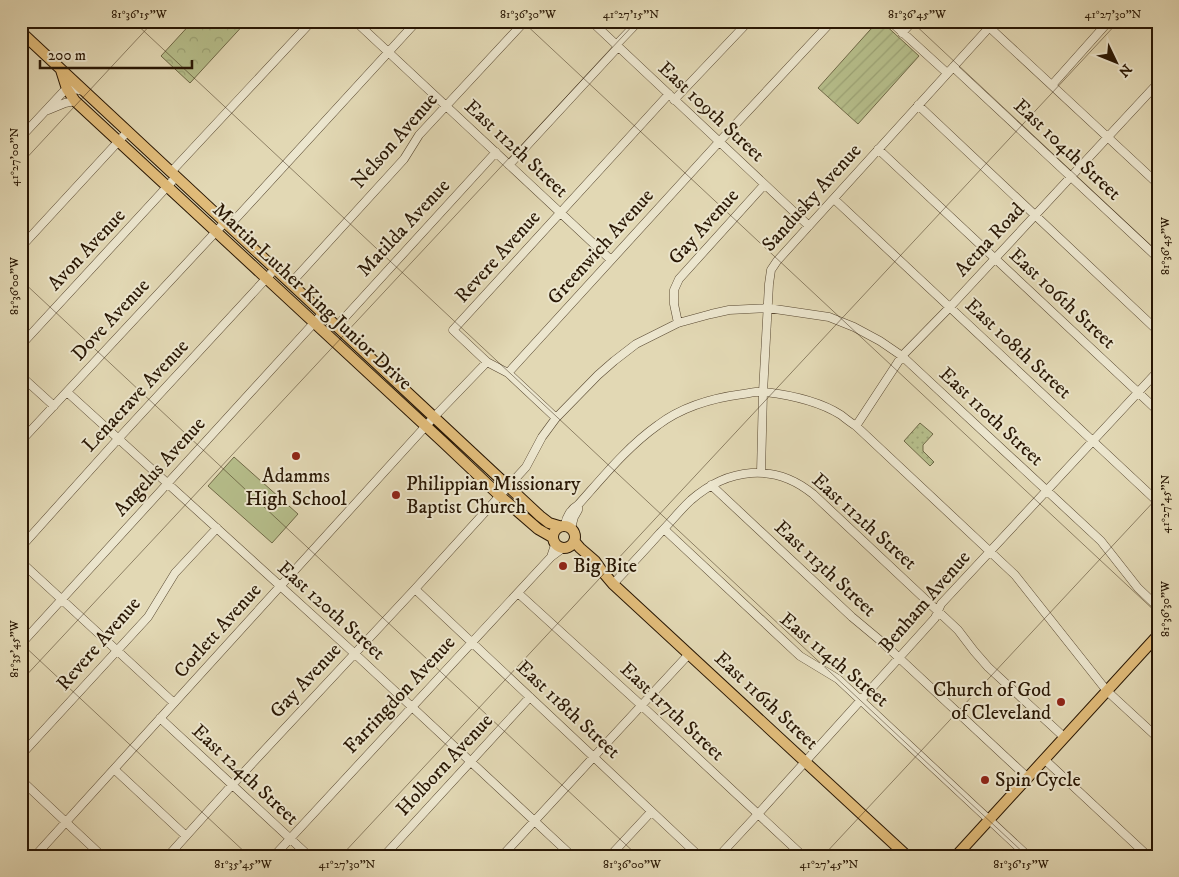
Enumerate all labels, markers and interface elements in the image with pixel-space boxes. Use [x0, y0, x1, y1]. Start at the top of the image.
text: 81°36'15"W [111, 7, 168, 22]
text: 81°36'30"W [500, 7, 557, 22]
text: 41°27'15"N [603, 7, 659, 22]
text: 81°36'45"W [888, 7, 947, 22]
text: 41°27'30"N [1085, 7, 1142, 22]
scale bar [40, 38, 192, 70]
north arrow [1092, 38, 1142, 88]
text: 200 m [48, 46, 86, 65]
street label: East 109th Street [653, 56, 769, 168]
text: N [1114, 60, 1135, 81]
street label: Nelson Avenue [346, 88, 444, 194]
street label: East 112th Street [459, 94, 573, 204]
street label: East 104th Street [1008, 94, 1126, 206]
text: 41°27'00"N [7, 127, 22, 186]
street label: Sandusky Avenue [757, 139, 867, 257]
street label: Matilda Avenue [352, 174, 456, 282]
street label: Greenwich Avenue [542, 184, 660, 310]
street label: Gay Avenue [663, 184, 745, 270]
street label: Martin Luther King Junior Drive [207, 198, 417, 396]
street label: Aetna Road [949, 198, 1031, 282]
street label: Avon Avenue [43, 204, 131, 296]
street label: Revere Avenue [450, 205, 546, 309]
text: 81°36'45"W [1158, 216, 1173, 275]
street label: East 106th Street [1003, 243, 1121, 355]
text: 81°36'00"W [7, 256, 22, 315]
street label: Dove Avenue [67, 274, 155, 366]
street label: East 108th Street [960, 293, 1076, 405]
street label: Lenacrave Avenue [77, 334, 195, 458]
street label: East 110th Street [934, 362, 1048, 472]
street label: Angelus Avenue [109, 412, 211, 522]
marker: Adamms High School [290, 450, 302, 462]
place label: Adamms High School [245, 464, 347, 512]
street label: East 112th Street [806, 468, 922, 576]
place label: Philippian Missionary Baptist Church [406, 472, 581, 520]
text: 41°27'45"N [1158, 474, 1173, 533]
marker: Philippian Missionary Baptist Church [390, 489, 402, 501]
street label: East 113th Street [769, 515, 881, 623]
street label: Benham Avenue [874, 546, 976, 658]
place label: Big Bite [573, 554, 637, 579]
street label: East 120th Street [272, 556, 390, 666]
marker: Big Bite [557, 560, 569, 572]
street label: Corlett Avenue [169, 578, 267, 684]
text: 81°36'30"W [1158, 580, 1173, 637]
street label: Revere Avenue [51, 592, 147, 696]
street label: East 114th Street [774, 607, 894, 713]
text: 81°35'45"W [7, 619, 22, 678]
street label: Farringdon Avenue [339, 631, 461, 759]
street label: Gay Avenue [265, 638, 347, 724]
street label: East 116th Street [709, 646, 823, 756]
street label: East 118th Street [511, 655, 625, 765]
street label: East 117th Street [615, 657, 729, 767]
place label: Church of God of Cleveland [933, 678, 1051, 726]
marker: Church of God of Cleveland [1055, 696, 1067, 708]
street label: Holborn Avenue [391, 709, 499, 821]
street label: East 124th Street [186, 719, 304, 831]
place label: Spin Cycle [995, 768, 1081, 793]
marker: Spin Cycle [979, 774, 991, 786]
text: 81°35'45"W [214, 857, 273, 872]
text: 41°27'30"N [319, 857, 376, 872]
text: 81°36'00"W [603, 857, 662, 872]
text: 41°27'45"N [800, 857, 859, 872]
text: 81°36'15"W [993, 857, 1050, 872]

